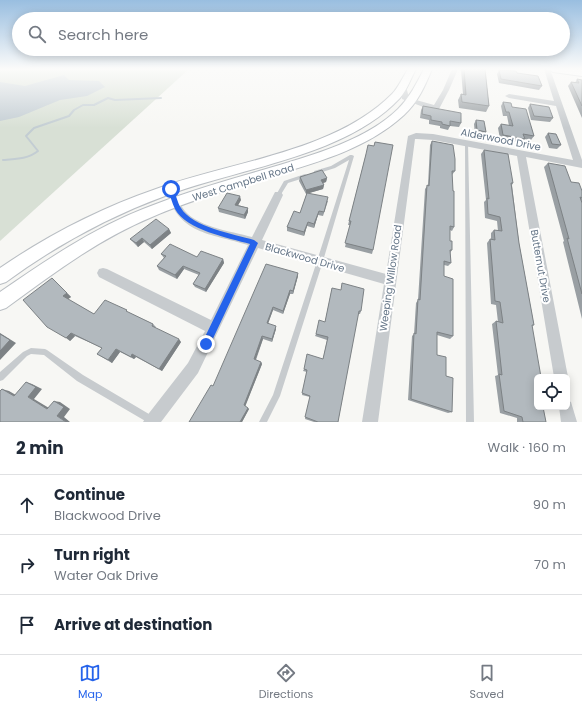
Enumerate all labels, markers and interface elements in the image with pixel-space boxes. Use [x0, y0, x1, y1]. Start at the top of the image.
search box [12, 12, 570, 56]
icon: search [26, 23, 48, 45]
text: Search here [58, 24, 148, 45]
street label: Alderwood Drive [460, 124, 542, 155]
street label: West Campbell Road [190, 160, 296, 205]
route start [162, 180, 180, 198]
street label: Weeping Willow Road [376, 224, 405, 332]
street label: Butternut Drive [527, 228, 554, 304]
street label: Blackwood Drive [263, 239, 346, 276]
route end [197, 335, 215, 353]
map controls [534, 374, 570, 410]
button: locate [534, 374, 570, 410]
text: 2 min [16, 436, 64, 460]
text: Walk · 160 m [487, 438, 566, 457]
text: Continue [54, 484, 125, 505]
icon: ahead [16, 494, 38, 516]
text: 90 m [533, 495, 566, 514]
text: Blackwood Drive [54, 506, 161, 525]
text: Turn right [54, 544, 130, 565]
icon: right [16, 554, 38, 576]
text: 70 m [534, 555, 566, 574]
text: Water Oak Drive [54, 566, 158, 585]
icon: arrive [16, 614, 38, 636]
text: Arrive at destination [54, 614, 212, 635]
tab: Map [78, 662, 102, 703]
tab: Directions [259, 662, 313, 703]
tab: Saved [470, 662, 504, 703]

